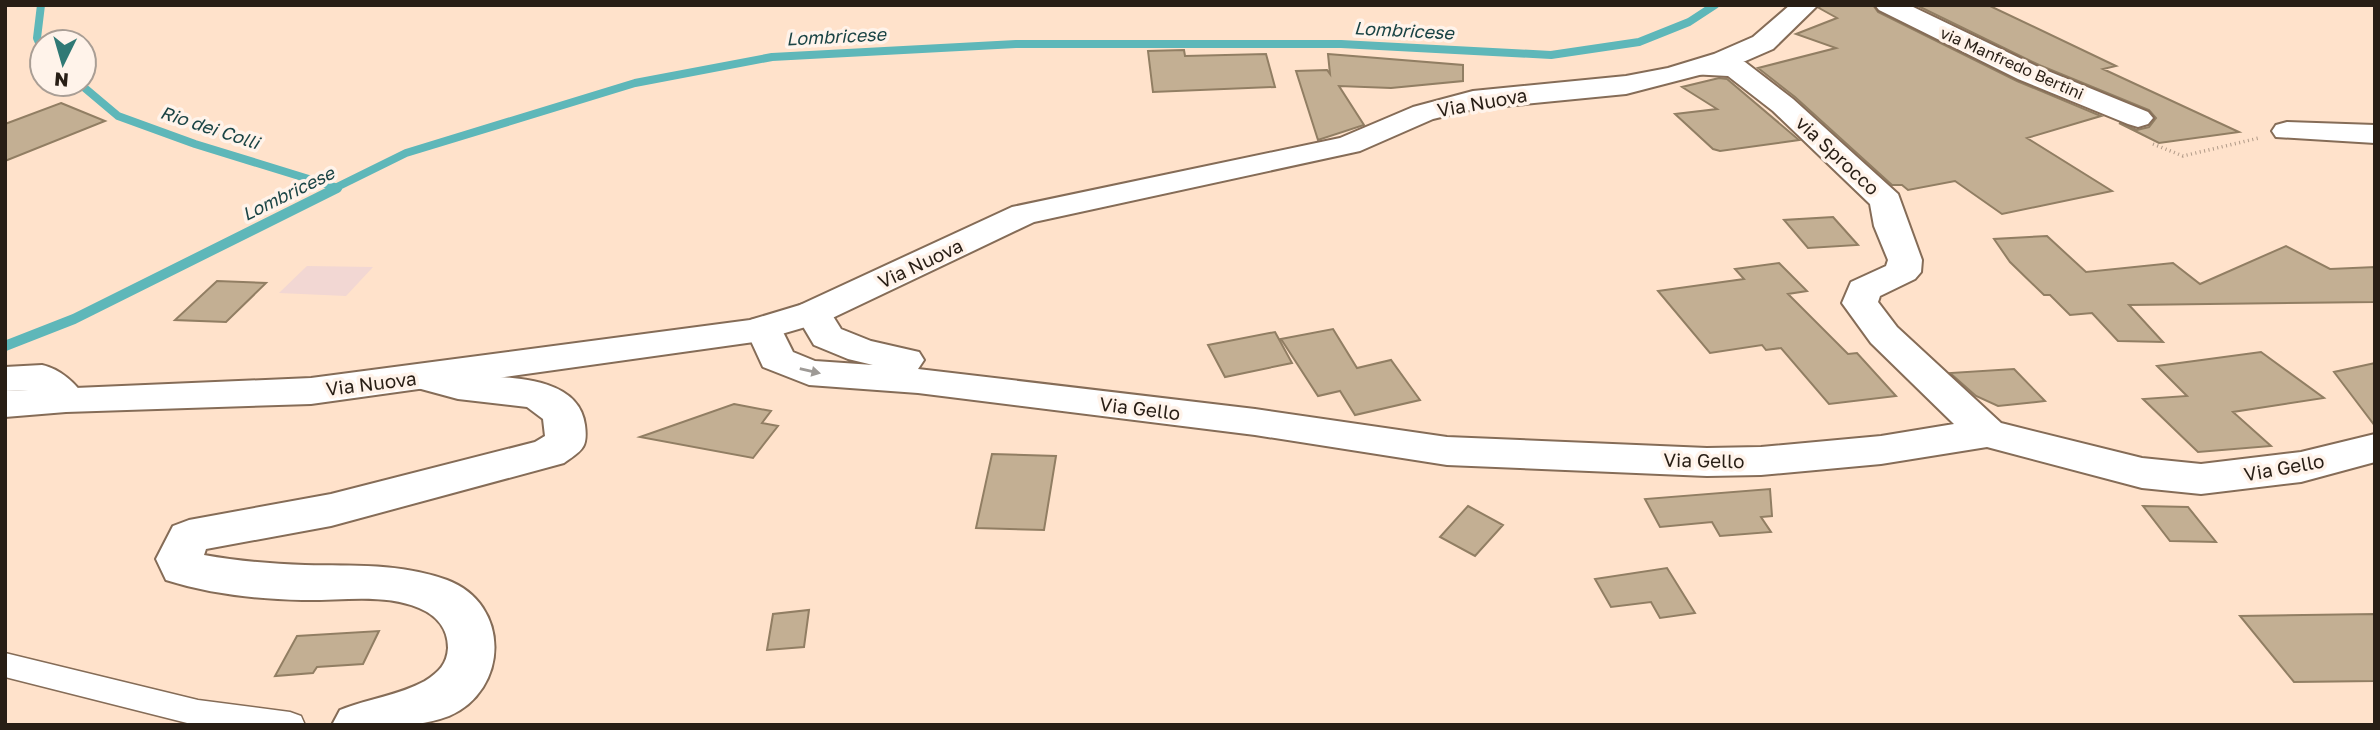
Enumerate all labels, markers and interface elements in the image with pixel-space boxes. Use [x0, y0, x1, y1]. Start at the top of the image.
water label: Lombricese [1354, 16, 1456, 44]
water label: Lombricese [786, 22, 888, 50]
street label: via Manfredo Bertini [1937, 22, 2087, 104]
north arrow [28, 28, 98, 98]
text: N [53, 68, 70, 93]
street label: Via Nuova [1435, 83, 1529, 121]
water label: Rio dei Colli [158, 101, 264, 154]
street label: via Sprocco [1791, 111, 1885, 199]
water label: Lombricese [238, 161, 339, 225]
street label: Via Nuova [874, 233, 966, 293]
one-way arrow [799, 365, 821, 376]
street label: Via Nuova [324, 366, 418, 400]
street label: Via Gello [1098, 392, 1182, 424]
street label: Via Gello [1663, 448, 1745, 472]
street label: Via Gello [2242, 449, 2326, 485]

